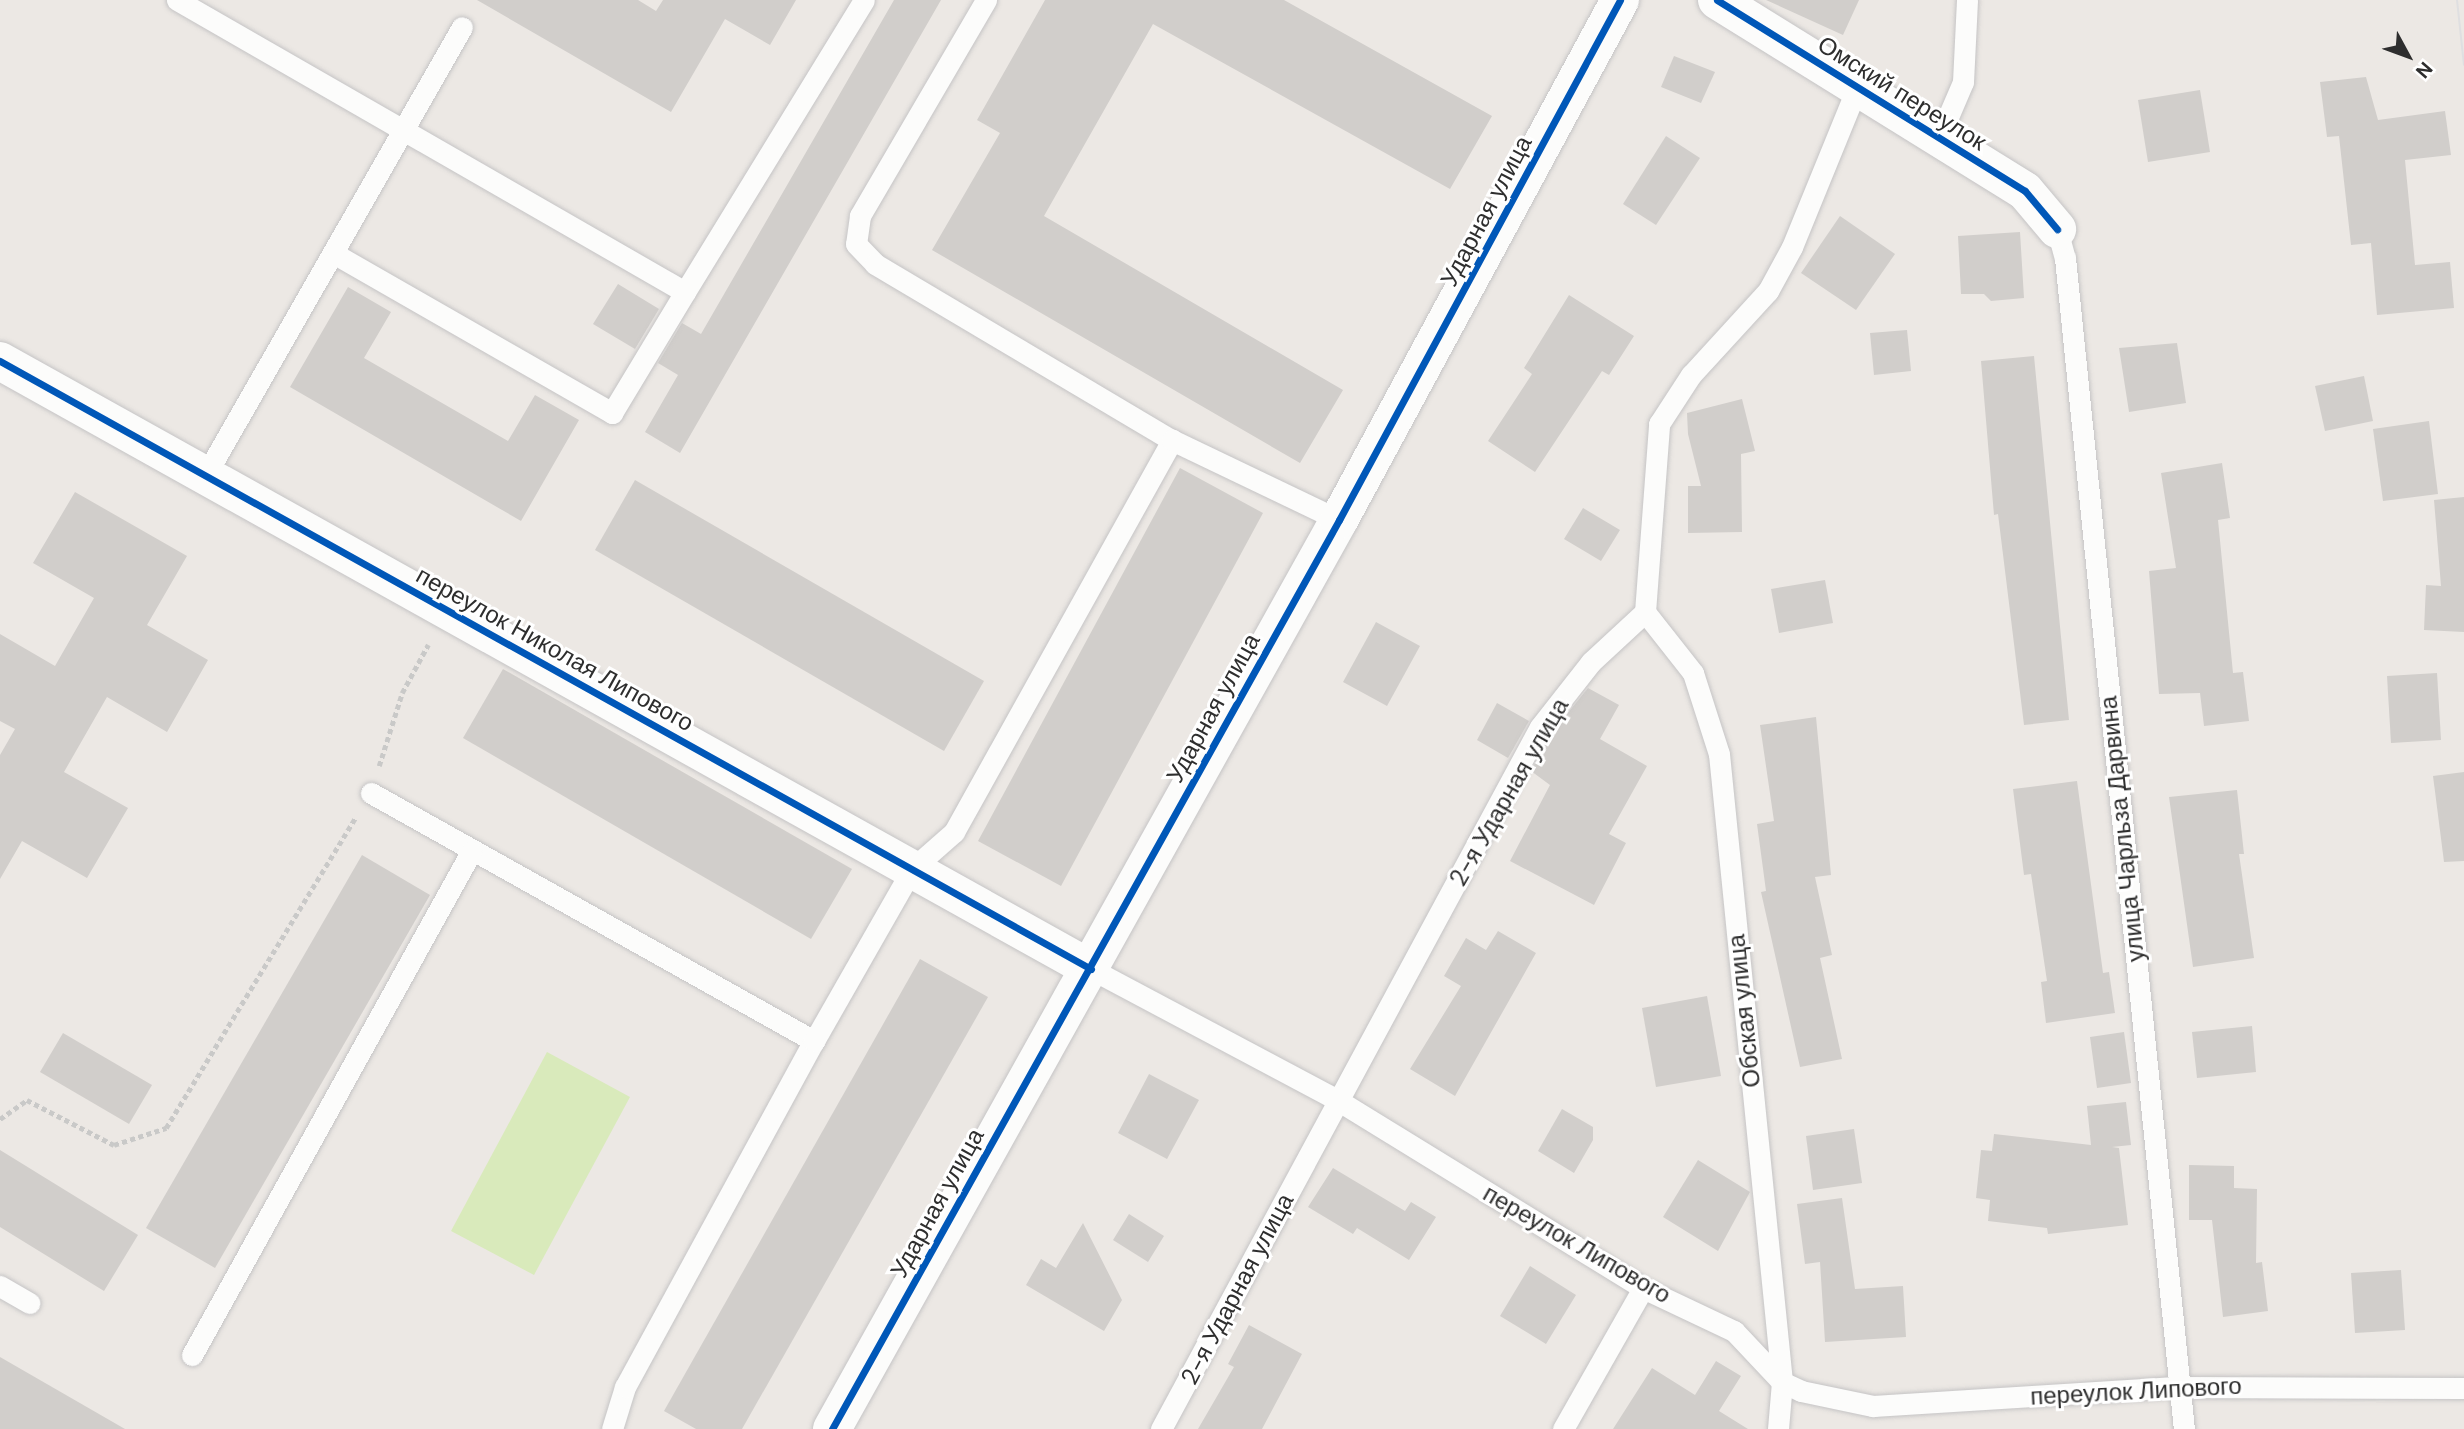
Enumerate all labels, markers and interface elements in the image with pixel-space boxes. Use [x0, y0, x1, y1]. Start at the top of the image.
north arrow [2373, 21, 2443, 91]
street label: Омский переулок [1812, 30, 1992, 156]
text: N [2410, 57, 2438, 84]
street label: Ударная улица [1434, 131, 1538, 291]
street label: переулок Николая Липового [411, 561, 699, 737]
street label: Ударная улица [1160, 628, 1266, 788]
street label: 2-я Ударная улица [1443, 693, 1575, 891]
street label: улица Чарльза Дарвина [2094, 695, 2150, 963]
street label: Обская улица [1722, 933, 1766, 1089]
street label: Ударная улица [884, 1123, 990, 1283]
street label: переулок Липового [1478, 1179, 1676, 1309]
street label: 2-я Ударная улица [1174, 1189, 1300, 1389]
street label: переулок Липового [2030, 1371, 2242, 1411]

